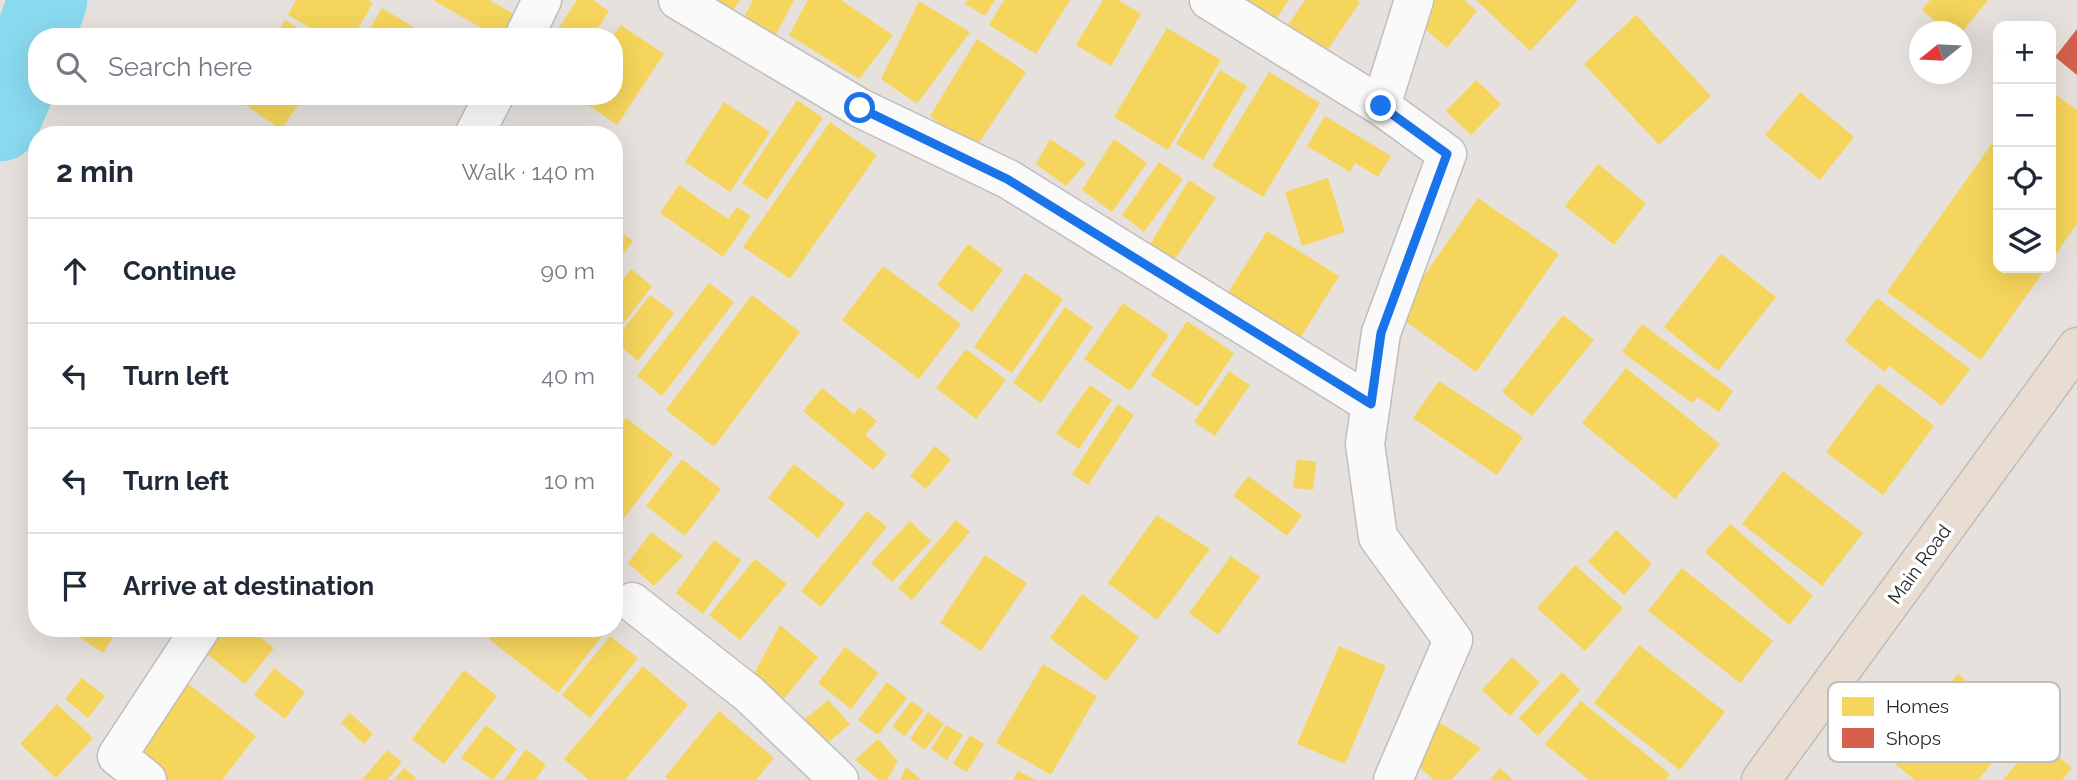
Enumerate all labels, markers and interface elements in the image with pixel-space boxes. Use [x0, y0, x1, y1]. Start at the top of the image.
north arrow [1909, 21, 1972, 84]
map controls [1993, 21, 2056, 273]
button: + [1993, 21, 2056, 84]
search box [28, 28, 623, 105]
icon: search [52, 48, 90, 86]
text: Search here [108, 52, 252, 82]
button: − [1993, 84, 2056, 147]
route end [1365, 90, 1396, 121]
route start [844, 92, 875, 123]
button: locate [1993, 147, 2056, 210]
text: 2 min [56, 154, 134, 189]
text: Walk · 140 m [462, 158, 595, 185]
button: layers [1993, 210, 2056, 273]
icon: ahead [56, 252, 94, 290]
text: Continue [123, 256, 236, 286]
text: 90 m [540, 257, 595, 284]
icon: left [56, 357, 94, 395]
text: Turn left [123, 361, 229, 391]
text: 40 m [541, 362, 595, 389]
icon: left [56, 462, 94, 500]
text: Turn left [123, 466, 229, 496]
text: 10 m [544, 467, 595, 494]
street label: Main Road [1883, 520, 1955, 608]
icon: arrive [56, 567, 94, 605]
text: Arrive at destination [123, 571, 374, 601]
legend [1828, 682, 2060, 762]
text: Homes [1886, 695, 1949, 717]
text: Shops [1886, 727, 1941, 749]

